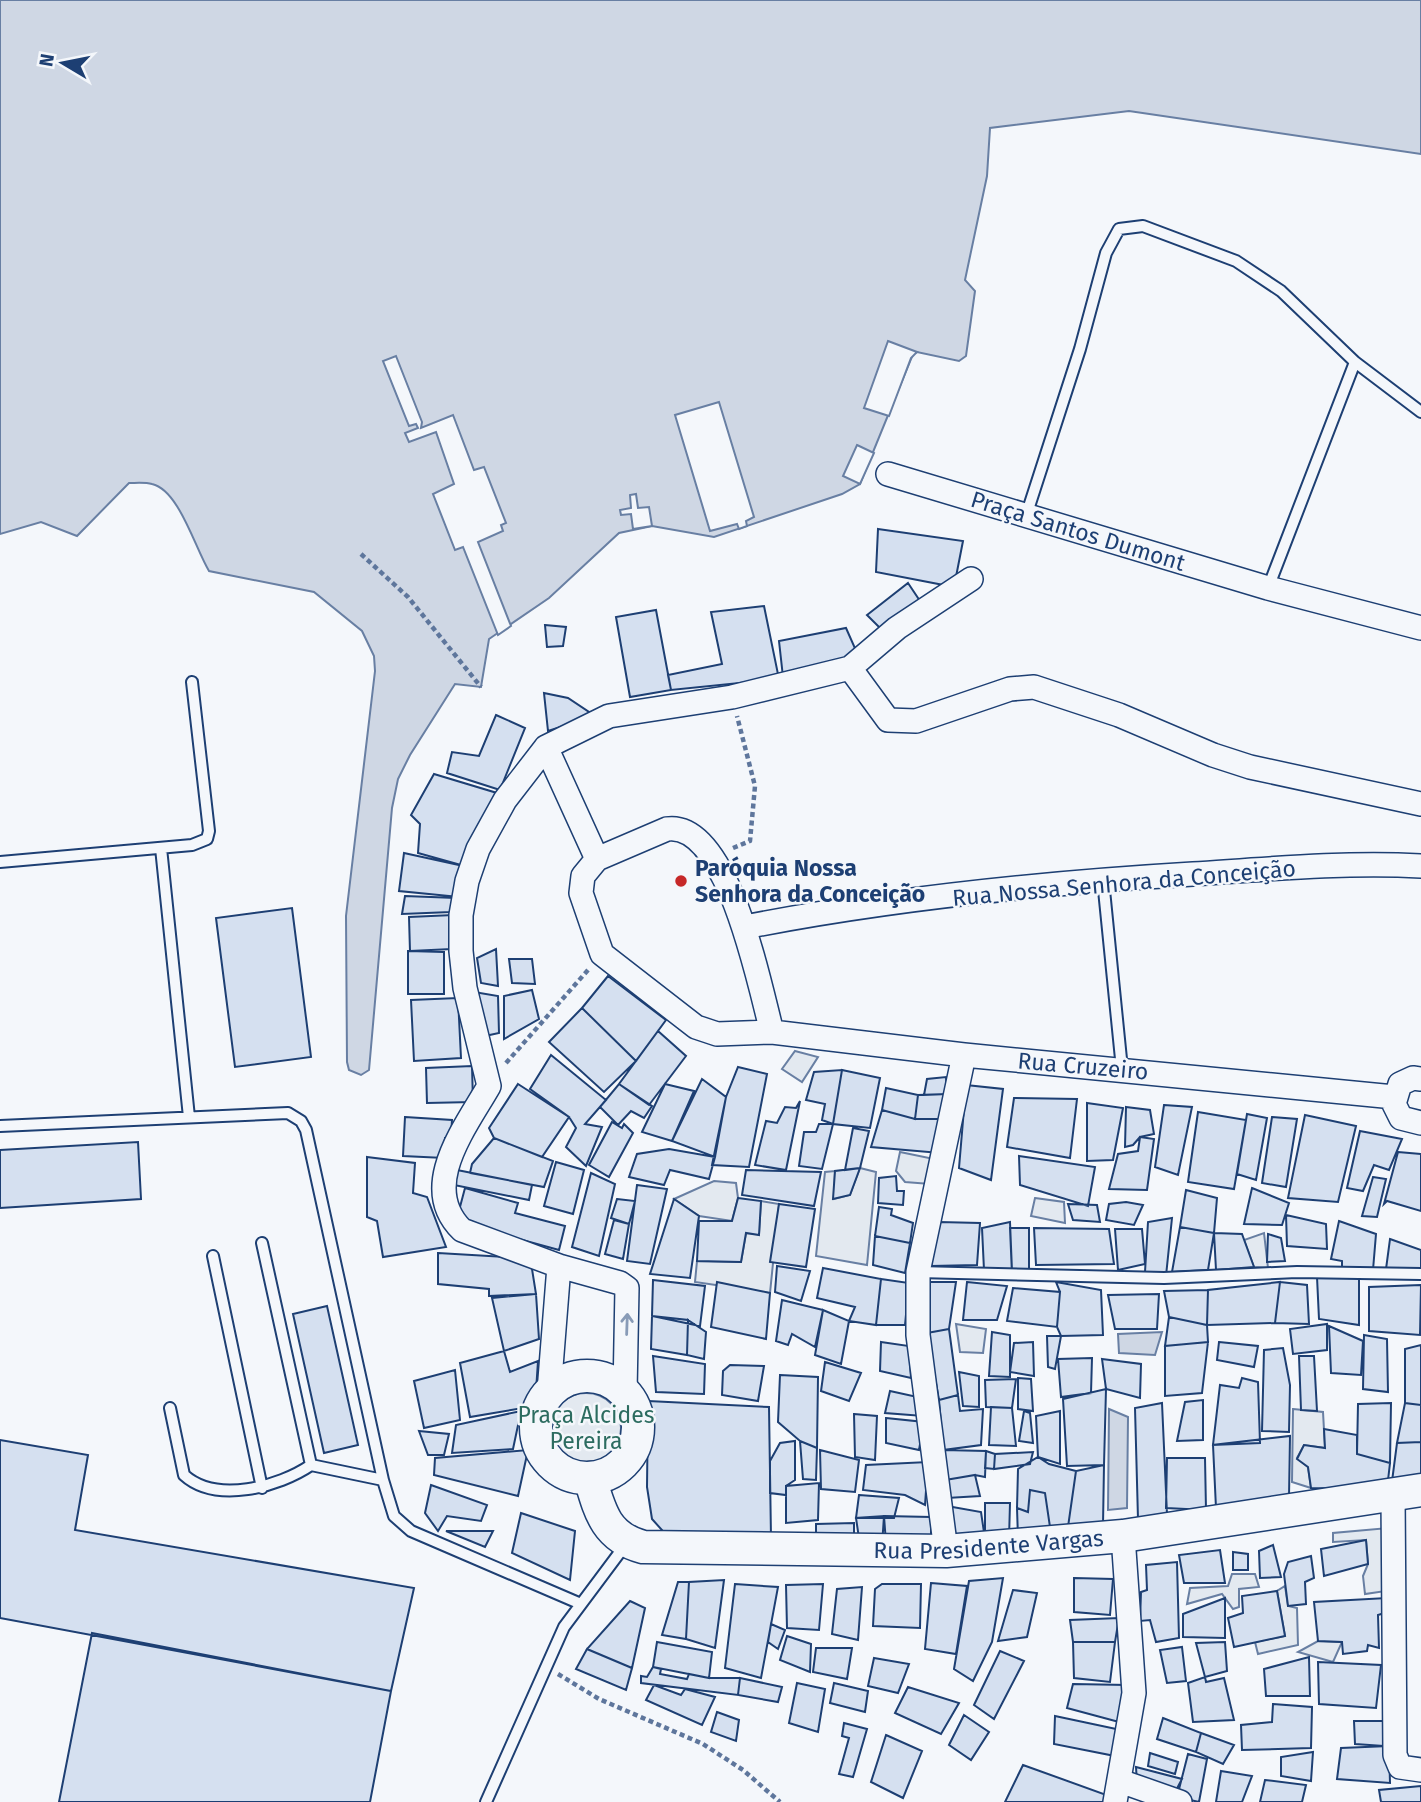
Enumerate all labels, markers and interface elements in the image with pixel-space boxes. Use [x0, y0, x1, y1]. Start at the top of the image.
north arrow [28, 28, 98, 98]
text: N [34, 52, 59, 68]
street label: Praça Santos Dumont [967, 485, 1189, 577]
place label: Paróquia Nossa Senhora da Conceição [695, 854, 925, 909]
street label: Rua Nossa Senhora da Conceição [951, 854, 1297, 912]
marker: Paróquia Nossa Senhora da Conceição [673, 873, 689, 889]
street label: Rua Cruzeiro [1016, 1046, 1150, 1086]
one-way arrow [621, 1313, 634, 1336]
park label: Praça Alcides Pereira [517, 1401, 655, 1455]
street label: Rua Presidente Vargas [873, 1524, 1105, 1565]

